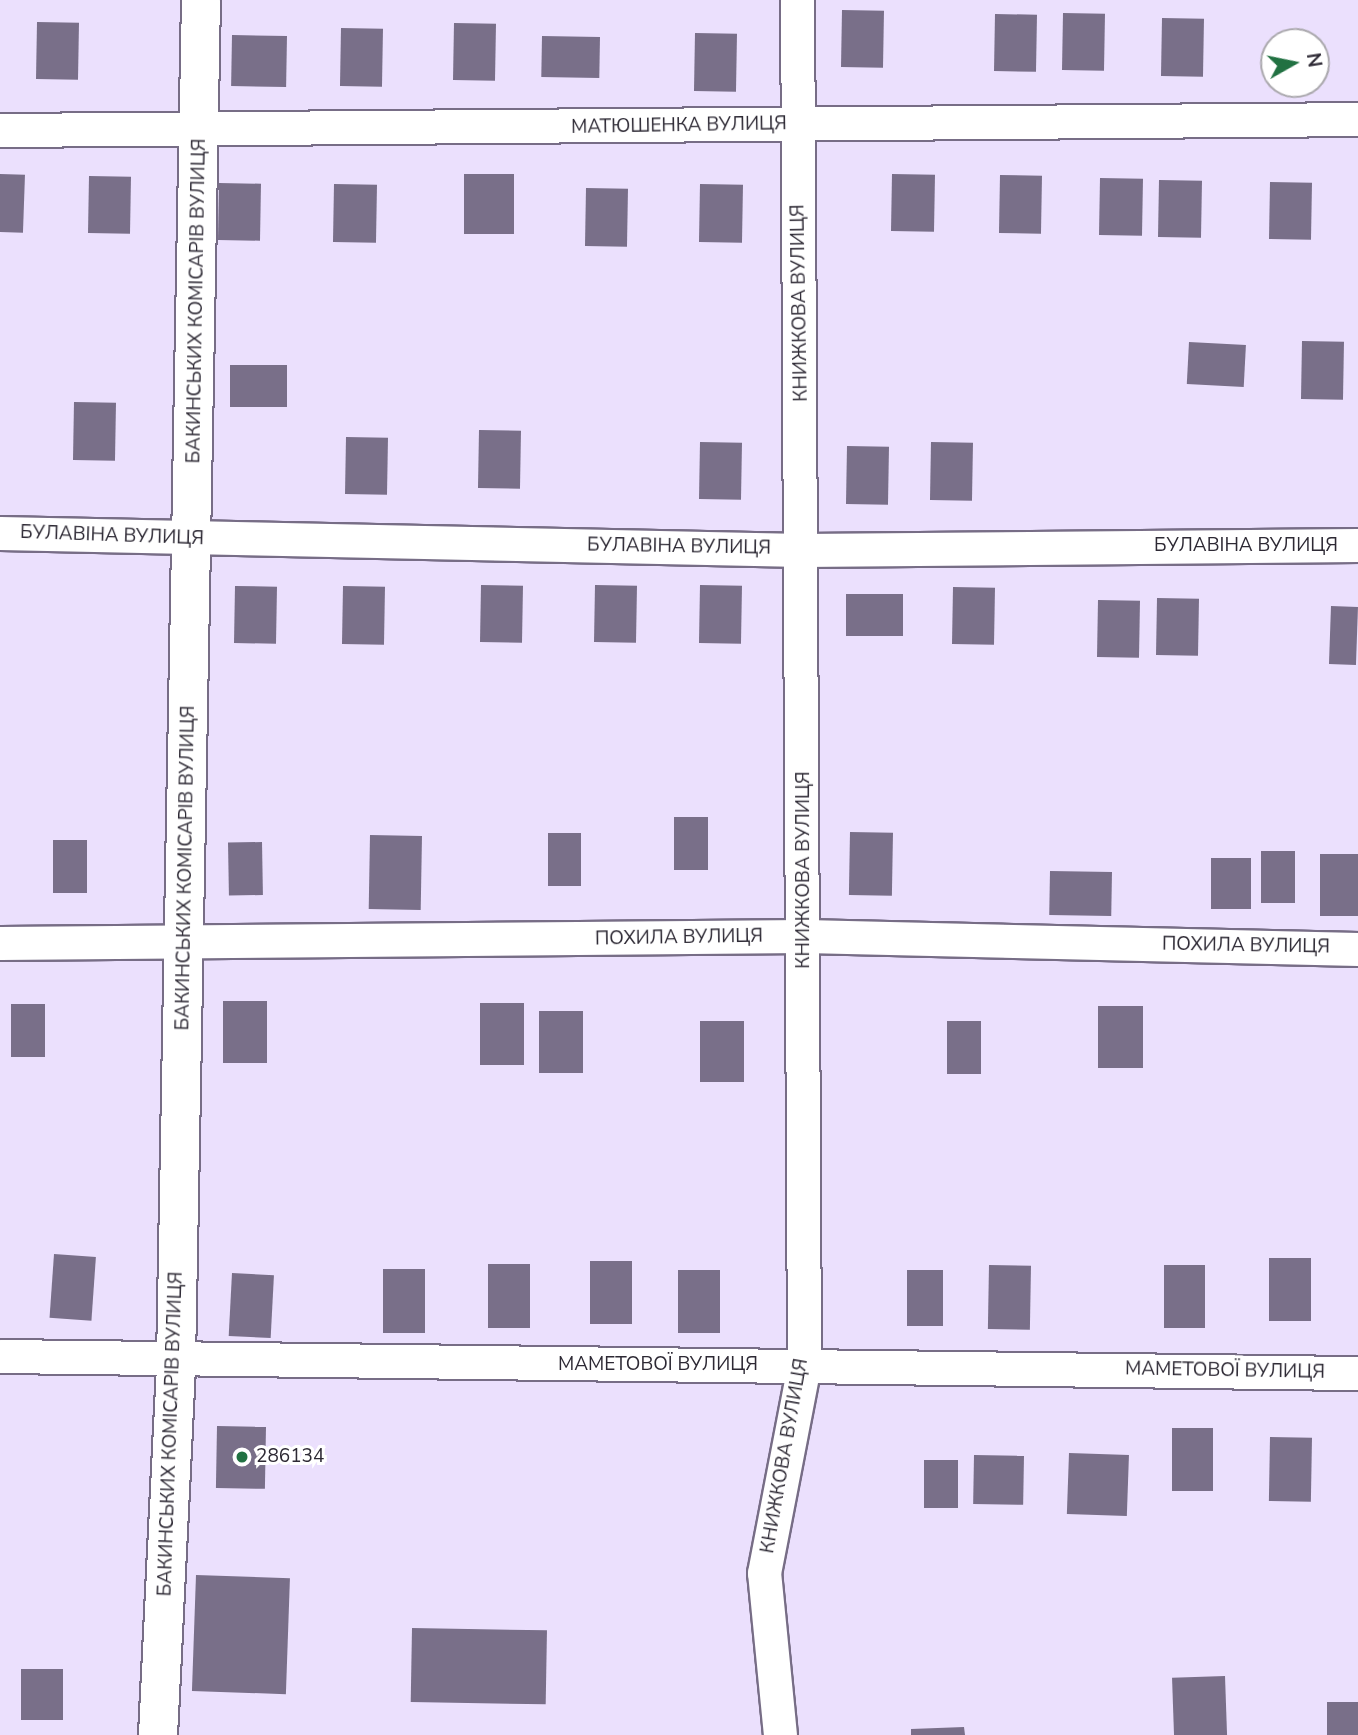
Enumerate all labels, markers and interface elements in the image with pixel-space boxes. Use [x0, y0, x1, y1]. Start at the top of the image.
north arrow [1260, 28, 1330, 98]
text: N [1300, 51, 1328, 69]
street label: МАТЮШЕНКА ВУЛИЦЯ [571, 113, 787, 139]
street label: БАКИНСЬКИХ КОМІСАРІВ ВУЛИЦЯ [183, 138, 211, 464]
street label: КНИЖКОВА ВУЛИЦЯ [787, 204, 813, 402]
street label: БУЛАВІНА ВУЛИЦЯ [20, 521, 204, 551]
street label: БУЛАВІНА ВУЛИЦЯ [587, 534, 771, 560]
street label: БУЛАВІНА ВУЛИЦЯ [1154, 535, 1338, 557]
street label: БАКИНСЬКИХ КОМІСАРІВ ВУЛИЦЯ [172, 705, 200, 1031]
street label: КНИЖКОВА ВУЛИЦЯ [793, 771, 815, 969]
street label: ПОХИЛА ВУЛИЦЯ [595, 925, 763, 951]
street label: ПОХИЛА ВУЛИЦЯ [1162, 933, 1330, 959]
street label: БАКИНСЬКИХ КОМІСАРІВ ВУЛИЦЯ [154, 1271, 188, 1597]
street label: МАМЕТОВОЇ ВУЛИЦЯ [558, 1354, 758, 1376]
street label: КНИЖКОВА ВУЛИЦЯ [757, 1357, 813, 1555]
street label: МАМЕТОВОЇ ВУЛИЦЯ [1125, 1358, 1325, 1384]
place label: 286134 [256, 1446, 324, 1468]
marker: 286134 [234, 1449, 250, 1465]

